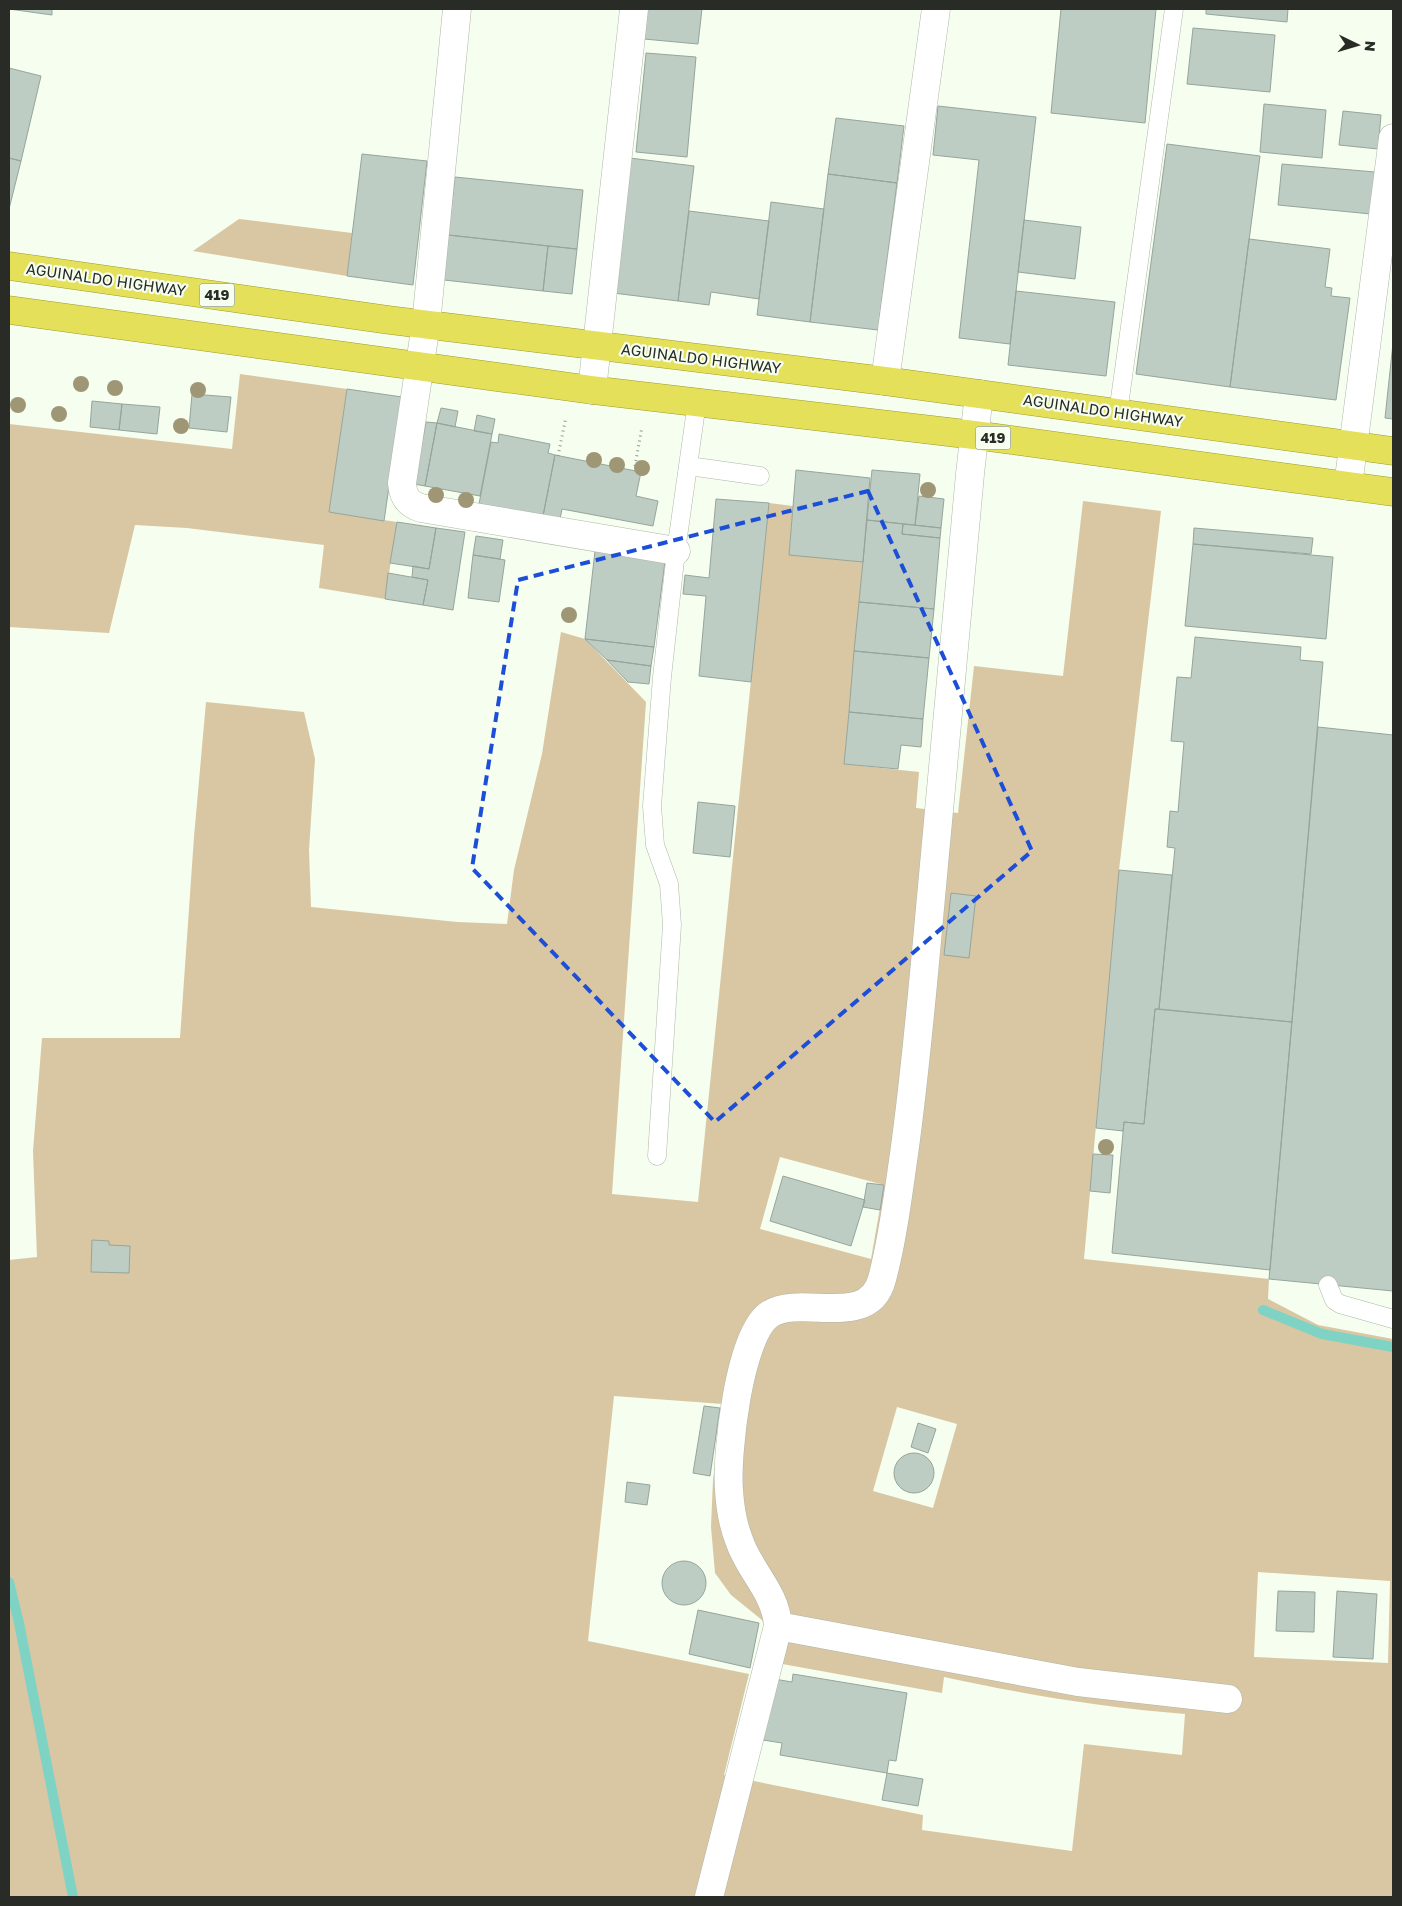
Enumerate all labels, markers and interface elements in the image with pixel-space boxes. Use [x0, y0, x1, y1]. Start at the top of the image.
north arrow [1332, 20, 1382, 70]
text: N [1362, 40, 1379, 52]
street label: AGUINALDO HIGHWAY [25, 259, 188, 299]
road number: 419 [200, 284, 234, 306]
street label: AGUINALDO HIGHWAY [620, 339, 783, 377]
street label: AGUINALDO HIGHWAY [1022, 390, 1185, 430]
road number: 419 [976, 426, 1010, 449]

